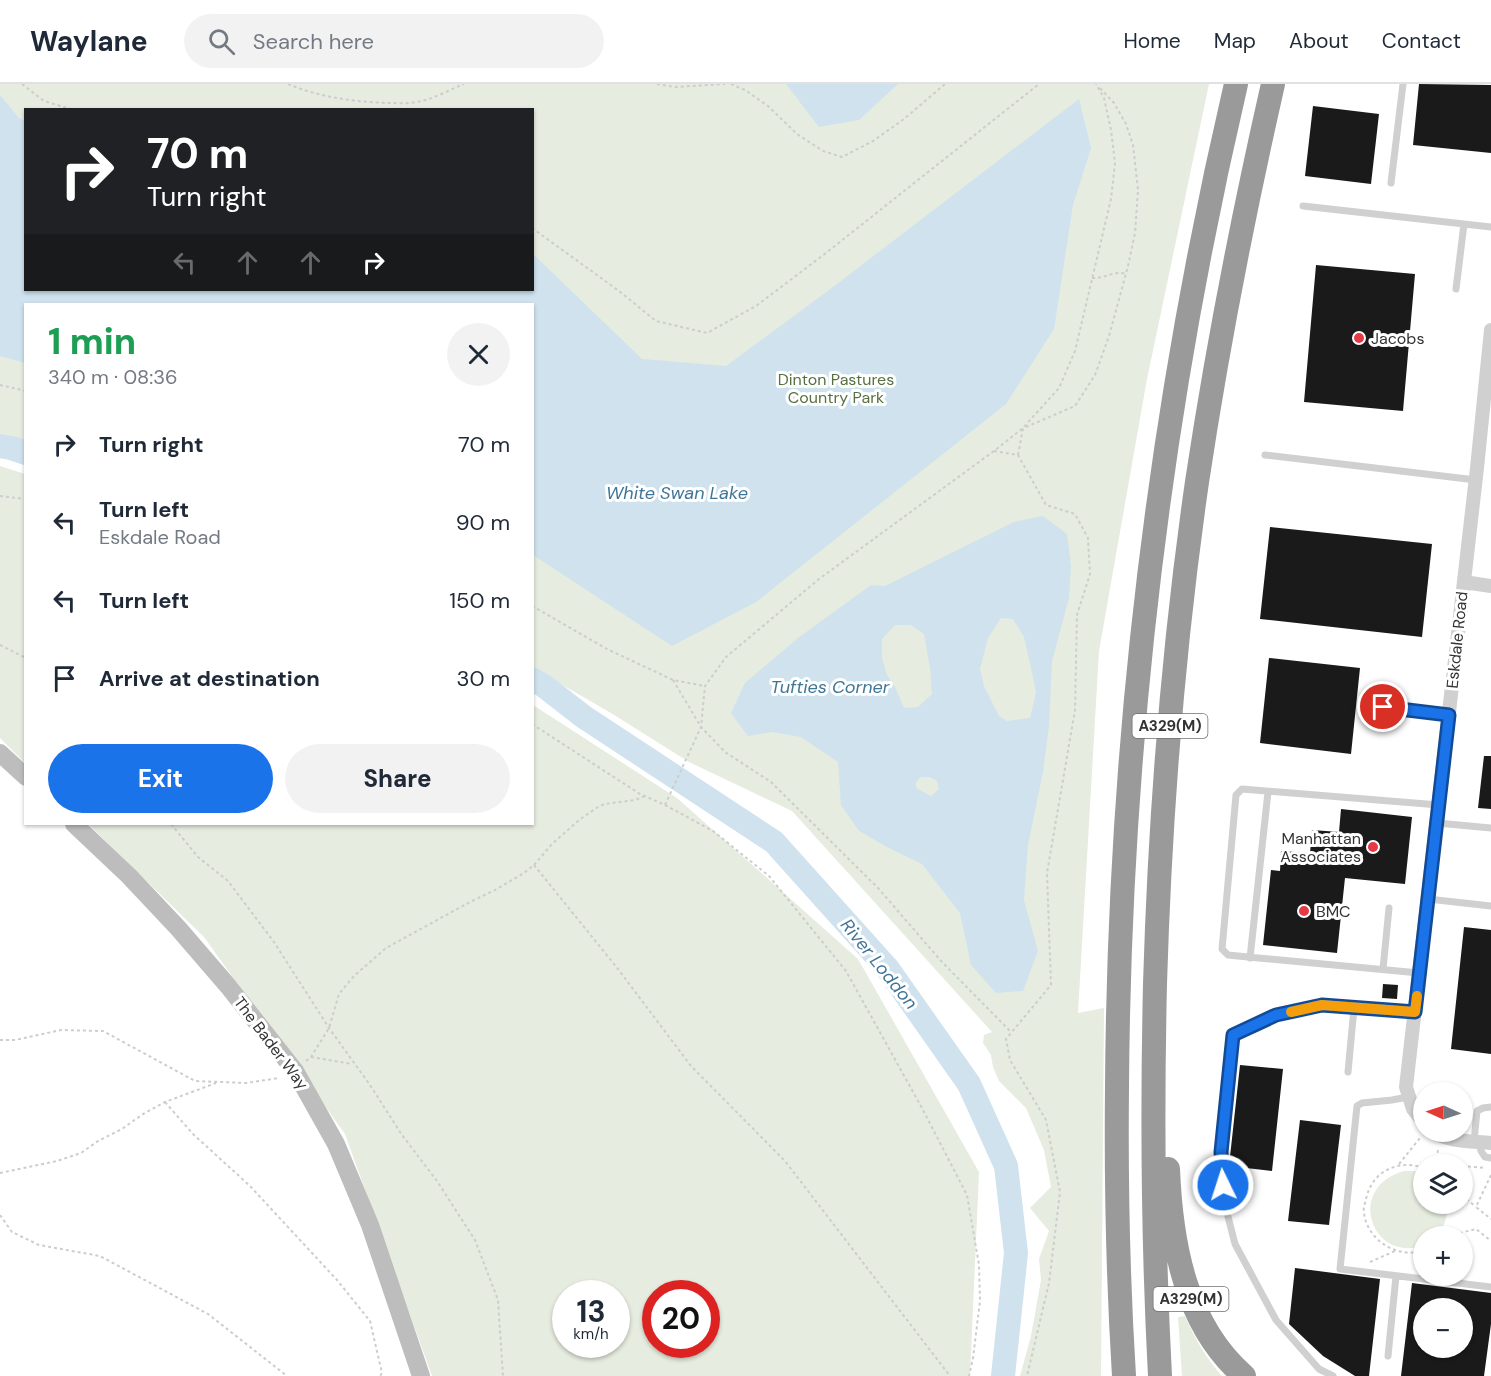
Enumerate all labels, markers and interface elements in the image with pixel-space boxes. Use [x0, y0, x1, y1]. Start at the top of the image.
search box [184, 14, 604, 68]
text: Waylane [30, 23, 148, 60]
icon: search [205, 25, 238, 58]
text: Search here [253, 27, 374, 56]
text: Home [1123, 27, 1181, 55]
text: Map [1214, 27, 1256, 55]
text: About [1289, 27, 1349, 55]
text: Contact [1382, 27, 1461, 55]
text: 70 m [147, 126, 248, 181]
icon: right [48, 132, 126, 210]
text: Turn right [147, 179, 267, 214]
icon: left [168, 246, 201, 279]
icon: ahead [231, 246, 264, 279]
icon: ahead [294, 246, 327, 279]
icon: right [357, 246, 390, 279]
text: 1 min [48, 318, 136, 365]
button: close [447, 323, 510, 386]
place label: Jacobs [1371, 328, 1424, 349]
marker: Jacobs [1352, 331, 1366, 345]
text: 340 m · 08:36 [48, 364, 178, 390]
park label: Dinton Pastures Country Park [778, 369, 894, 408]
icon: right [48, 428, 81, 461]
text: Turn right [99, 430, 204, 459]
text: 70 m [458, 430, 510, 459]
water label: White Swan Lake [606, 481, 748, 505]
text: Turn left [99, 495, 189, 524]
icon: left [48, 506, 81, 539]
text: 90 m [456, 508, 510, 537]
text: Eskdale Road [99, 524, 221, 550]
icon: left [48, 584, 81, 617]
text: Turn left [99, 586, 189, 615]
text: 150 m [449, 586, 510, 615]
street label: Eskdale Road [1441, 590, 1473, 690]
icon: arrive [48, 662, 81, 695]
text: Arrive at destination [99, 664, 320, 693]
text: 30 m [456, 664, 510, 693]
water label: Tufties Corner [770, 675, 891, 699]
pin [1357, 681, 1408, 732]
icon: arrive [1366, 690, 1399, 723]
road number: A329(M) [1132, 714, 1208, 738]
button: Exit [48, 744, 273, 813]
button: Share [285, 744, 510, 813]
place label: Manhattan Associates [1280, 828, 1361, 867]
marker: Manhattan Associates [1366, 840, 1380, 854]
place label: BMC [1316, 901, 1351, 922]
marker: BMC [1297, 904, 1311, 918]
water label: River Loddon [835, 914, 923, 1014]
street label: The Bader Way [229, 992, 313, 1094]
north arrow [1413, 1082, 1473, 1142]
map controls [1413, 1082, 1473, 1358]
position arrow [1191, 1153, 1255, 1217]
button: layers [1413, 1154, 1473, 1214]
button: + [1413, 1226, 1473, 1286]
speed limit sign: 20 [642, 1280, 720, 1358]
road number: A329(M) [1154, 1287, 1228, 1311]
text: 13 [576, 1292, 606, 1331]
button: − [1413, 1298, 1473, 1358]
text: km/h [573, 1324, 609, 1344]

